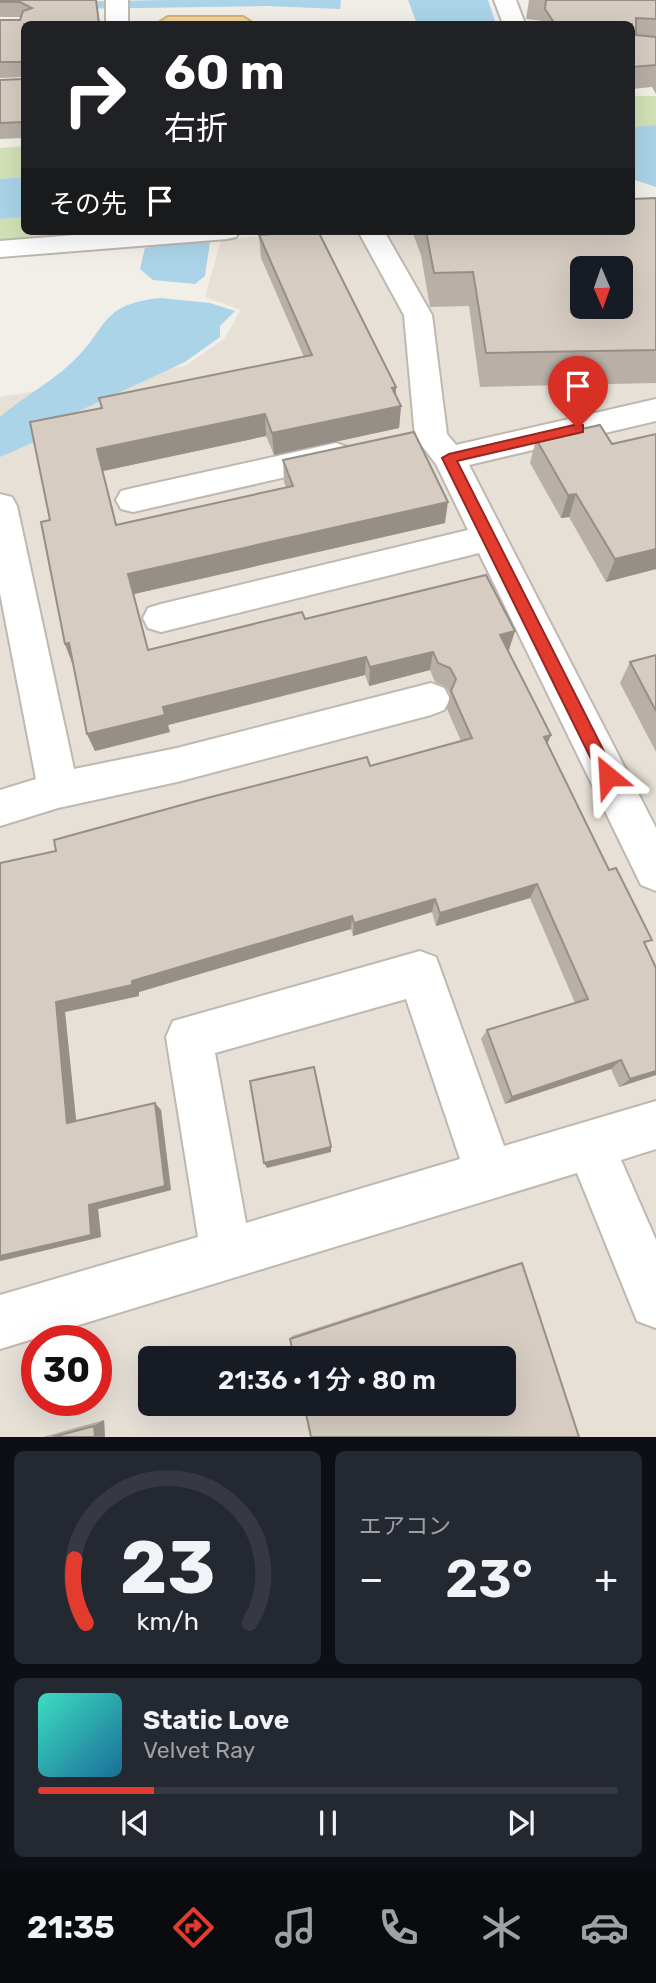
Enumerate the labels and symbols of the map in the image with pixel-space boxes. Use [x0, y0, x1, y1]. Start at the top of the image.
north arrow [570, 256, 634, 318]
pin [548, 356, 608, 428]
position arrow [571, 739, 645, 813]
speed limit sign: 30 [21, 1325, 112, 1416]

